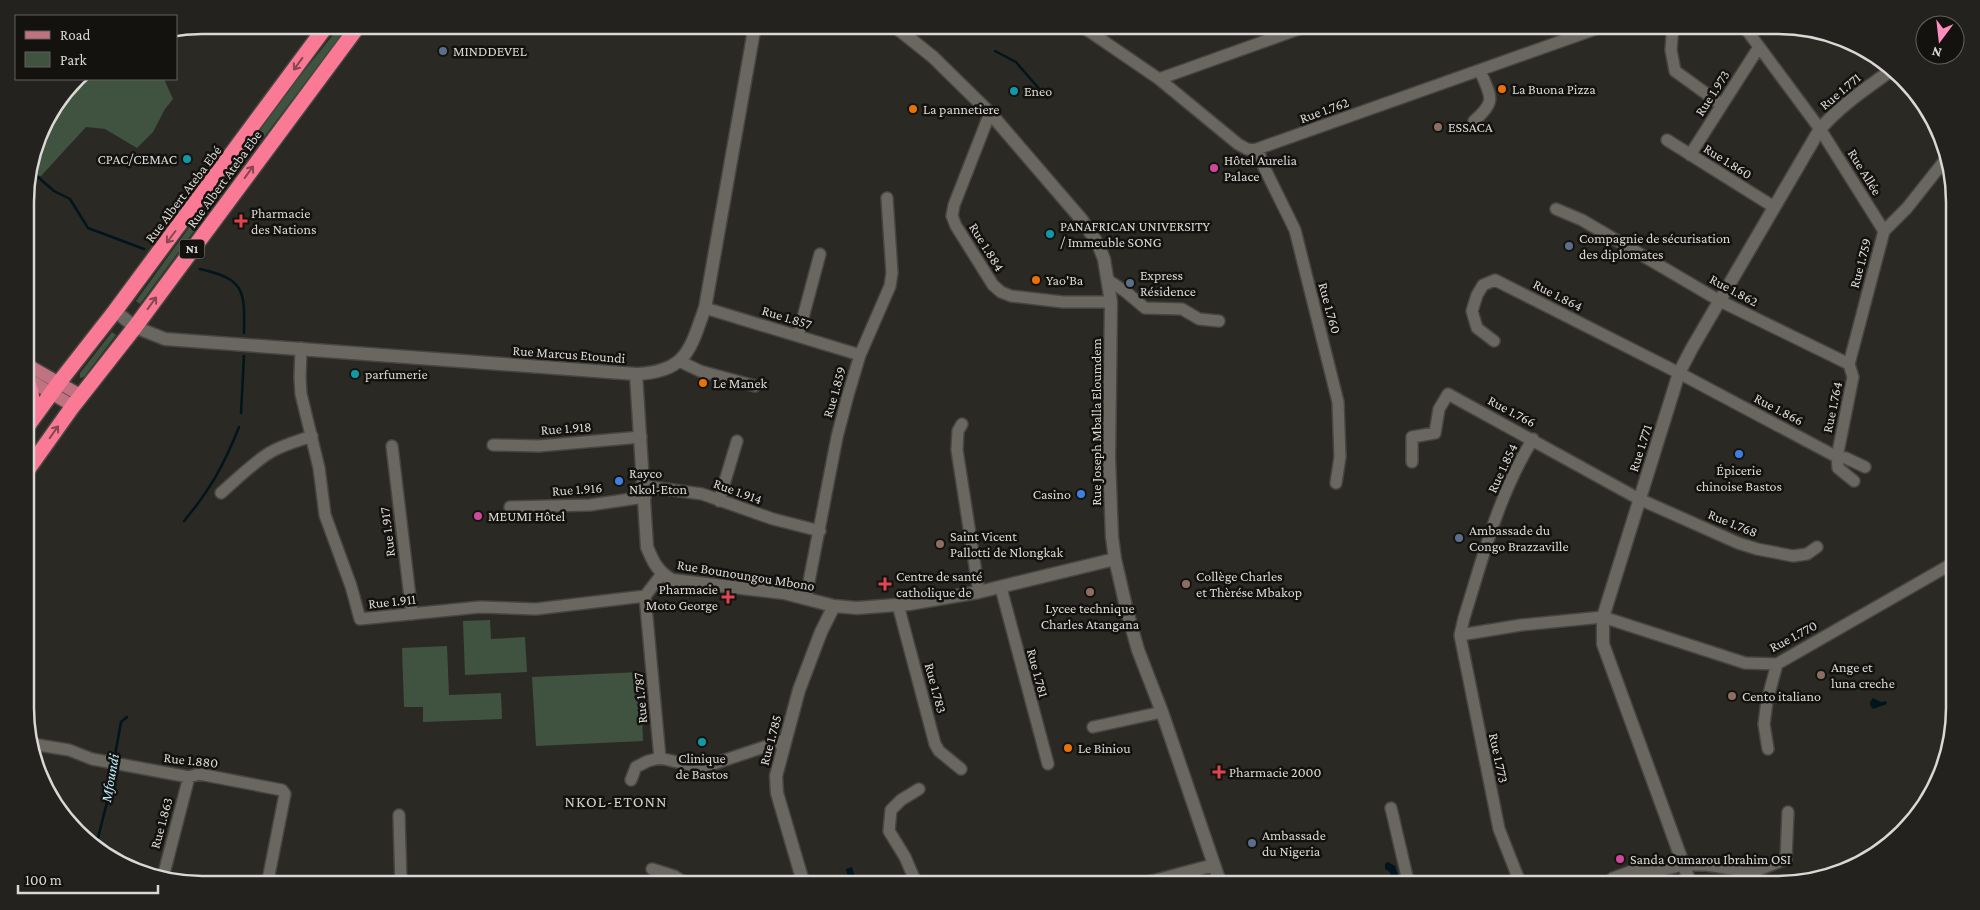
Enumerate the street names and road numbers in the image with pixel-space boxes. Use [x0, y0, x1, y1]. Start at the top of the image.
street label: Rue 1.973 [1691, 67, 1733, 119]
street label: Rue 1.771 [1816, 69, 1864, 113]
street label: Rue 1.762 [1297, 94, 1351, 126]
street label: Rue Albert Ateba Ebe [183, 127, 265, 231]
street label: Rue 1.860 [1701, 140, 1755, 182]
street label: Rue Albert Ateba Ebé [142, 143, 224, 245]
street label: Rue Allée [1845, 146, 1885, 198]
street label: Rue 1.884 [966, 220, 1008, 274]
street label: Rue 1.759 [1846, 236, 1874, 290]
road number: N1 [180, 240, 204, 258]
street label: Rue 1.862 [1707, 271, 1761, 310]
street label: Rue 1.864 [1531, 276, 1585, 314]
street label: Rue 1.760 [1315, 281, 1345, 336]
street label: Rue 1.857 [760, 302, 815, 332]
street label: Rue Joseph Mballa Eloumdem [1088, 338, 1104, 506]
street label: Rue Marcus Etoundi [512, 342, 626, 366]
street label: Rue 1.859 [819, 365, 849, 419]
street label: Rue 1.764 [1819, 380, 1845, 434]
street label: Rue 1.866 [1752, 389, 1806, 429]
street label: Rue 1.766 [1485, 392, 1539, 430]
street label: Rue 1.918 [540, 418, 592, 438]
street label: Rue 1.771 [1625, 422, 1655, 474]
street label: Rue 1.854 [1484, 441, 1520, 495]
street label: Rue 1.914 [712, 475, 764, 507]
street label: Rue 1.916 [551, 479, 603, 499]
street label: Rue 1.917 [376, 506, 398, 558]
street label: Rue 1.768 [1706, 506, 1760, 540]
street label: Rue Bounoungou Mbono [676, 556, 816, 594]
street label: Rue 1.911 [367, 590, 417, 611]
street label: Rue 1.770 [1766, 617, 1820, 655]
street label: Rue 1.781 [1024, 647, 1052, 699]
street label: Rue 1.783 [922, 661, 950, 715]
street label: Rue 1.787 [630, 671, 650, 724]
street label: Rue 1.785 [756, 713, 784, 767]
street label: Rue 1.773 [1486, 732, 1512, 784]
street label: Rue 1.880 [163, 749, 219, 771]
street label: Rue 1.863 [146, 796, 176, 850]

